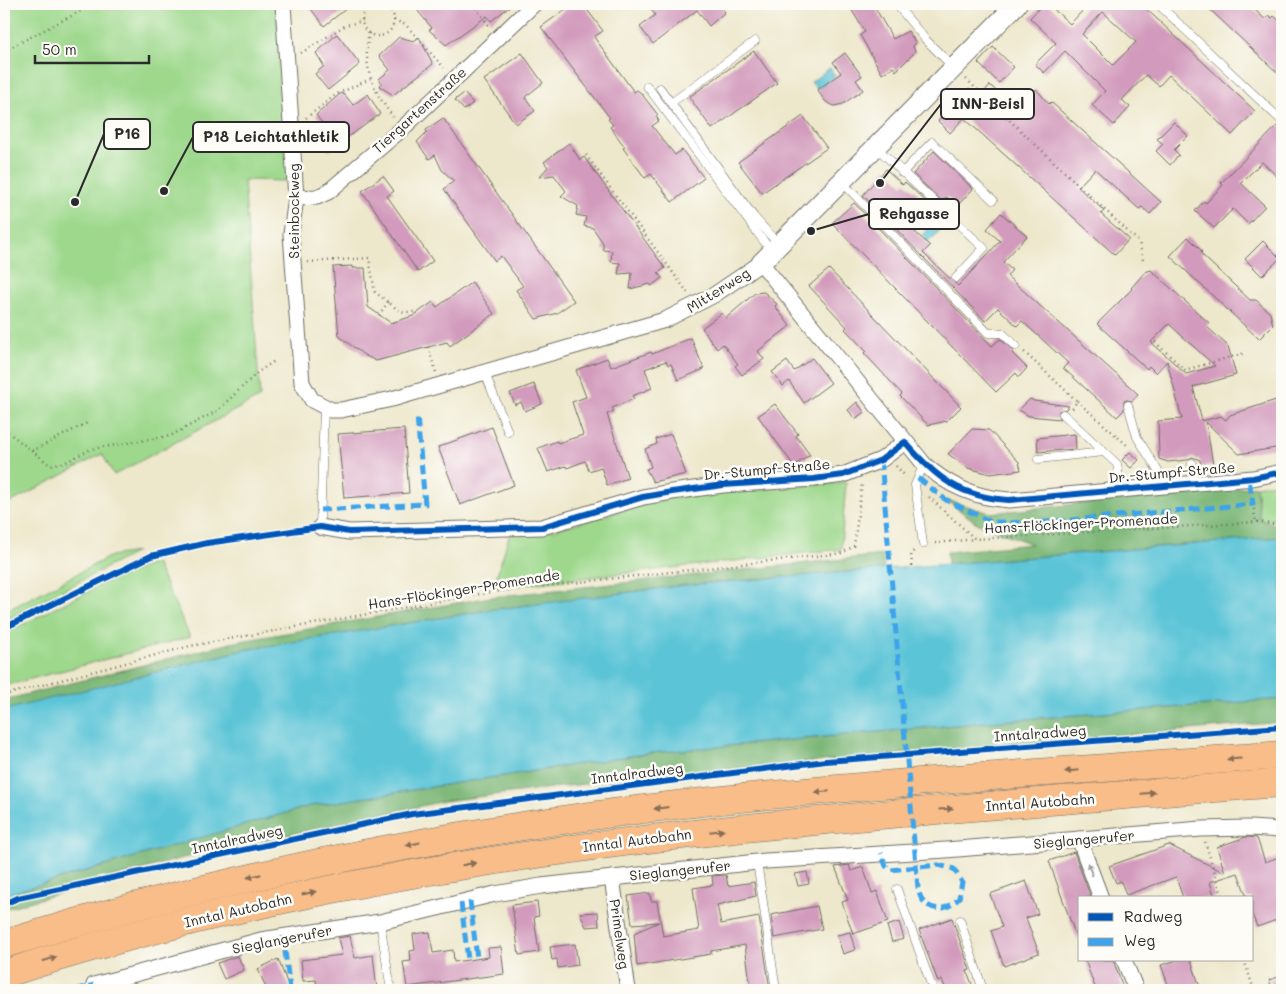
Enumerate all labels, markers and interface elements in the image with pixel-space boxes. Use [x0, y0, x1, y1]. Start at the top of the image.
scale bar [35, 32, 149, 64]
text: 50 m [42, 39, 77, 59]
street label: Tiergartenstraße [368, 63, 470, 157]
callout: INN-Beisl [941, 89, 1034, 119]
text: INN-Beisl [952, 93, 1024, 113]
callout: P16 [104, 119, 150, 149]
callout: P18 Leichtathletik [193, 122, 349, 152]
text: P16 [114, 123, 140, 143]
text: P18 Leichtathletik [203, 126, 339, 146]
street label: Steinbockweg [284, 163, 303, 259]
callout: Rehgasse [869, 199, 959, 229]
text: Rehgasse [879, 203, 949, 223]
street label: Mitterweg [683, 263, 753, 317]
street label: Dr.-Stumpf-Straße [703, 454, 831, 484]
street label: Dr.-Stumpf-Straße [1108, 457, 1236, 487]
street label: Hans-Flöckinger-Promenade [984, 508, 1178, 538]
street label: Hans-Flöckinger-Promenade [367, 564, 561, 614]
street label: Inntalradweg [993, 720, 1087, 746]
one-way arrow [1225, 755, 1241, 763]
street label: Inntalradweg [590, 758, 684, 788]
one-way arrow [1063, 767, 1079, 775]
one-way arrow [814, 788, 830, 796]
street label: Inntal Autobahn [985, 789, 1095, 815]
one-way arrow [1140, 789, 1156, 797]
one-way arrow [652, 804, 668, 812]
one-way arrow [938, 805, 954, 813]
street label: Inntalradweg [190, 820, 284, 858]
street label: Inntal Autobahn [581, 824, 693, 856]
street label: Sieglangerufer [1033, 825, 1135, 853]
one-way arrow [709, 827, 725, 835]
one-way arrow [405, 841, 421, 849]
street label: Sieglangerufer [629, 855, 731, 885]
one-way arrow [461, 859, 477, 867]
one-way arrow [1086, 861, 1093, 876]
one-way arrow [246, 872, 262, 880]
street label: Inntal Autobahn [182, 888, 294, 932]
one-way arrow [302, 889, 317, 897]
legend [1078, 896, 1254, 962]
street label: Primelweg [606, 898, 634, 970]
text: Radweg [1124, 906, 1182, 926]
street label: Sieglangerufer [230, 920, 334, 958]
text: Weg [1124, 930, 1155, 950]
one-way arrow [43, 955, 58, 963]

